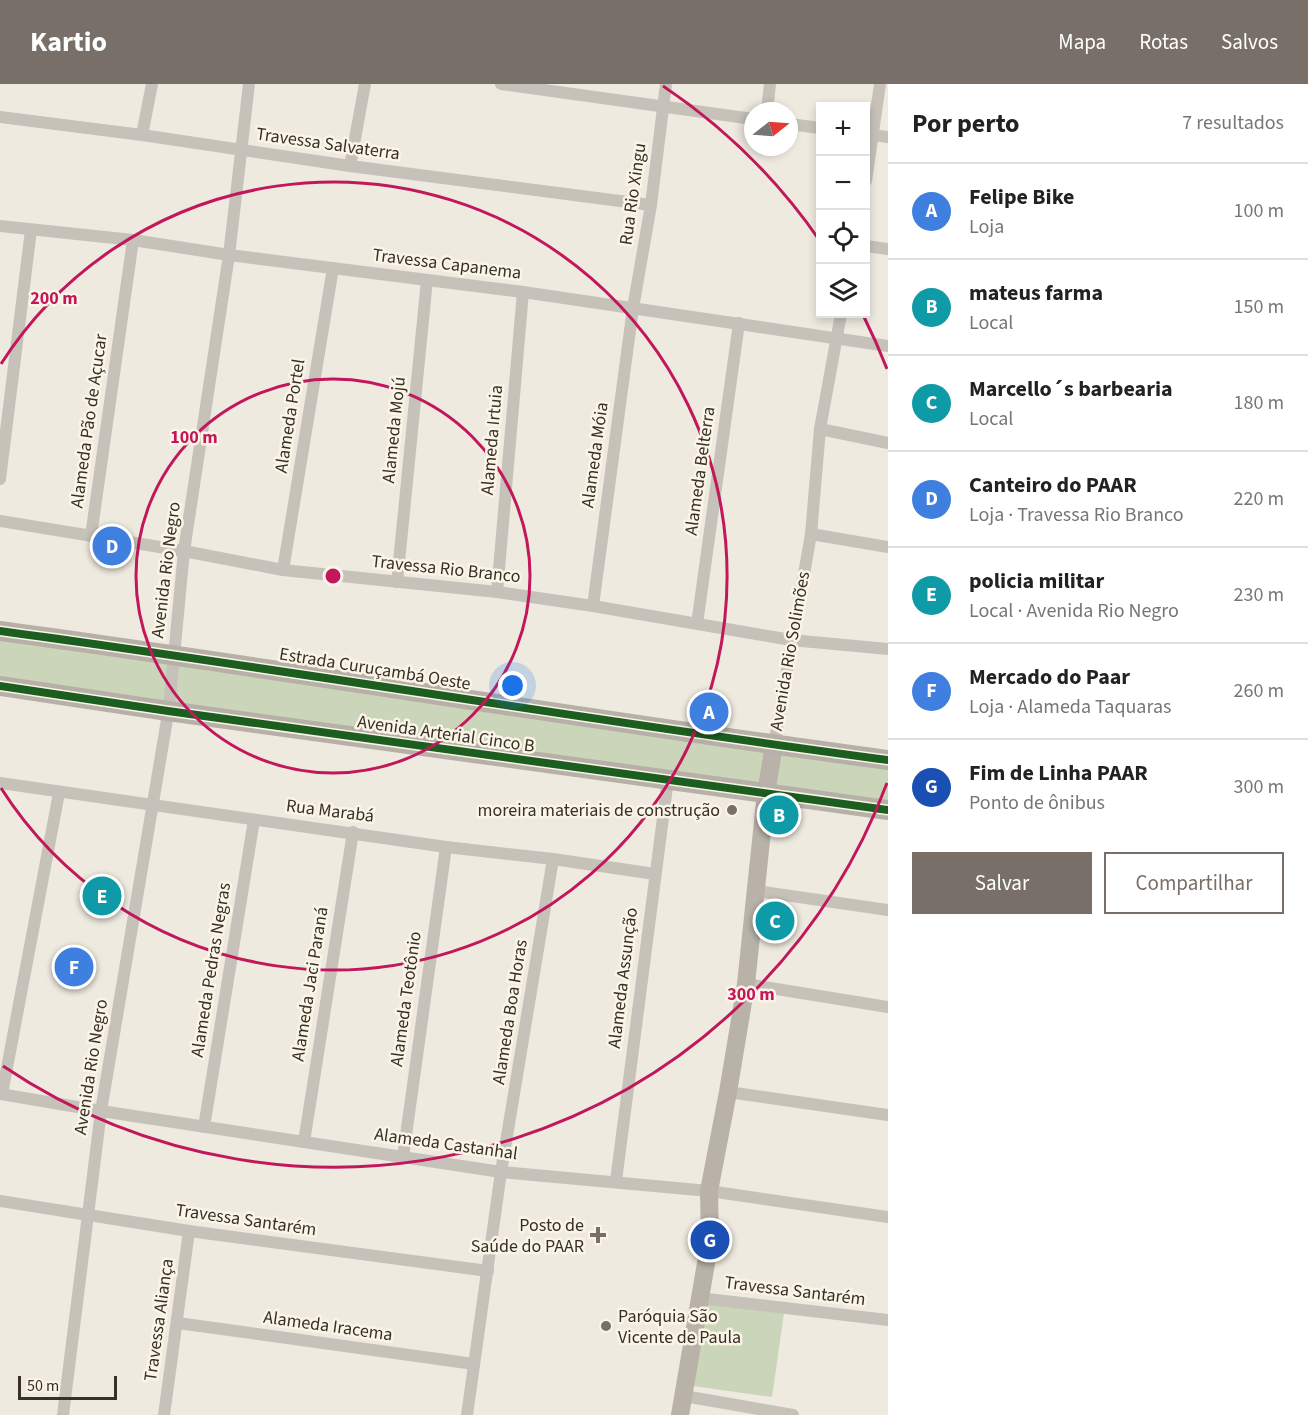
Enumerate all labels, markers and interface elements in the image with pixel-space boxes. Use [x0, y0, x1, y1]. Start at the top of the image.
text: Kartio [30, 22, 107, 62]
text: Mapa [1058, 27, 1106, 57]
text: Rotas [1139, 27, 1188, 57]
text: Salvos [1221, 27, 1278, 57]
north arrow [744, 102, 798, 156]
map controls [816, 102, 870, 318]
button: + [816, 102, 870, 156]
text: Por perto [912, 105, 1020, 142]
text: 7 resultados [1182, 109, 1284, 137]
street label: Travessa Salvaterra [255, 122, 401, 166]
street label: Rua Rio Xingu [613, 141, 653, 247]
button: − [816, 156, 870, 210]
text: Felipe Bike [969, 181, 1075, 213]
text: A [926, 197, 937, 225]
text: 100 m [1234, 197, 1284, 225]
button: locate [816, 210, 870, 264]
text: Loja [969, 213, 1004, 241]
street label: Travessa Capanema [371, 242, 523, 286]
button: layers [816, 264, 870, 318]
text: mateus farma [969, 277, 1103, 309]
text: 200 m [30, 286, 78, 311]
text: B [925, 293, 938, 321]
text: 150 m [1234, 293, 1284, 321]
text: Local [969, 309, 1013, 337]
street label: Alameda Pão de Açucar [64, 332, 114, 510]
street label: Alameda Portel [269, 357, 311, 475]
text: Marcello´s barbearia [969, 373, 1173, 405]
street label: Alameda Mojú [376, 375, 412, 485]
street label: Alameda Irtuia [475, 384, 509, 496]
text: C [926, 389, 937, 417]
text: 180 m [1234, 389, 1284, 417]
street label: Alameda Móia [575, 401, 615, 509]
street label: Alameda Belterra [679, 405, 721, 537]
text: Local [969, 405, 1013, 433]
text: 100 m [170, 425, 218, 450]
text: Canteiro do PAAR [969, 469, 1137, 501]
text: D [925, 485, 938, 513]
text: 220 m [1234, 485, 1284, 513]
street label: Avenida Rio Negro [145, 500, 187, 640]
text: Loja · Travessa Rio Branco [969, 501, 1184, 529]
pin: D [92, 524, 132, 568]
street label: Travessa Rio Branco [370, 549, 522, 589]
text: policia militar [969, 565, 1104, 597]
centre of rings [323, 566, 343, 586]
street label: Avenida Rio Solimões [764, 569, 816, 733]
text: E [926, 581, 937, 609]
text: 230 m [1234, 581, 1284, 609]
text: Local · Avenida Rio Negro [969, 597, 1179, 625]
street label: Estrada Curuçambá Oeste [278, 642, 473, 696]
text: Mercado do Paar [969, 661, 1130, 693]
your location [498, 671, 527, 700]
text: F [926, 677, 937, 705]
text: 260 m [1234, 677, 1284, 705]
pin: A [690, 690, 728, 734]
text: Loja · Alameda Taquaras [969, 693, 1171, 721]
street label: Avenida Arterial Cinco B [356, 709, 536, 759]
text: Fim de Linha PAAR [969, 757, 1148, 789]
text: G [925, 773, 938, 801]
text: 300 m [1234, 773, 1284, 801]
text: Ponto de ônibus [969, 789, 1105, 817]
pin: B [760, 792, 798, 838]
street label: Rua Marabá [285, 793, 375, 829]
place label: moreira materiais de construção [477, 798, 720, 823]
marker: moreira materiais de construção [725, 803, 739, 817]
button: Salvar [912, 852, 1092, 914]
button: Compartilhar [1104, 852, 1284, 914]
pin: E [82, 874, 122, 918]
street label: Alameda Pedras Negras [185, 881, 237, 1059]
pin: C [756, 898, 794, 944]
street label: Alameda Jaci Paraná [285, 905, 335, 1063]
street label: Alameda Assunção [602, 906, 644, 1050]
street label: Alameda Teotônio [384, 930, 428, 1068]
street label: Alameda Boa Horas [486, 938, 534, 1086]
pin: F [54, 944, 94, 990]
text: 300 m [727, 982, 775, 1007]
street label: Avenida Rio Negro [68, 997, 114, 1137]
street label: Alameda Castanhal [373, 1122, 519, 1166]
street label: Travessa Santarém [174, 1198, 318, 1242]
place label: Posto de Saúde do PAAR [471, 1213, 584, 1259]
pin: G [690, 1218, 730, 1262]
marker: Posto de Saúde do PAAR [589, 1226, 607, 1244]
street label: Travessa Aliança [138, 1257, 180, 1383]
street label: Travessa Santarém [723, 1270, 867, 1312]
place label: Paróquia São Vicente de Paula [618, 1304, 741, 1350]
street label: Alameda Iracema [262, 1305, 394, 1347]
marker: Paróquia São Vicente de Paula [599, 1319, 613, 1333]
scale bar [18, 1373, 117, 1400]
text: 50 m [27, 1375, 59, 1397]

